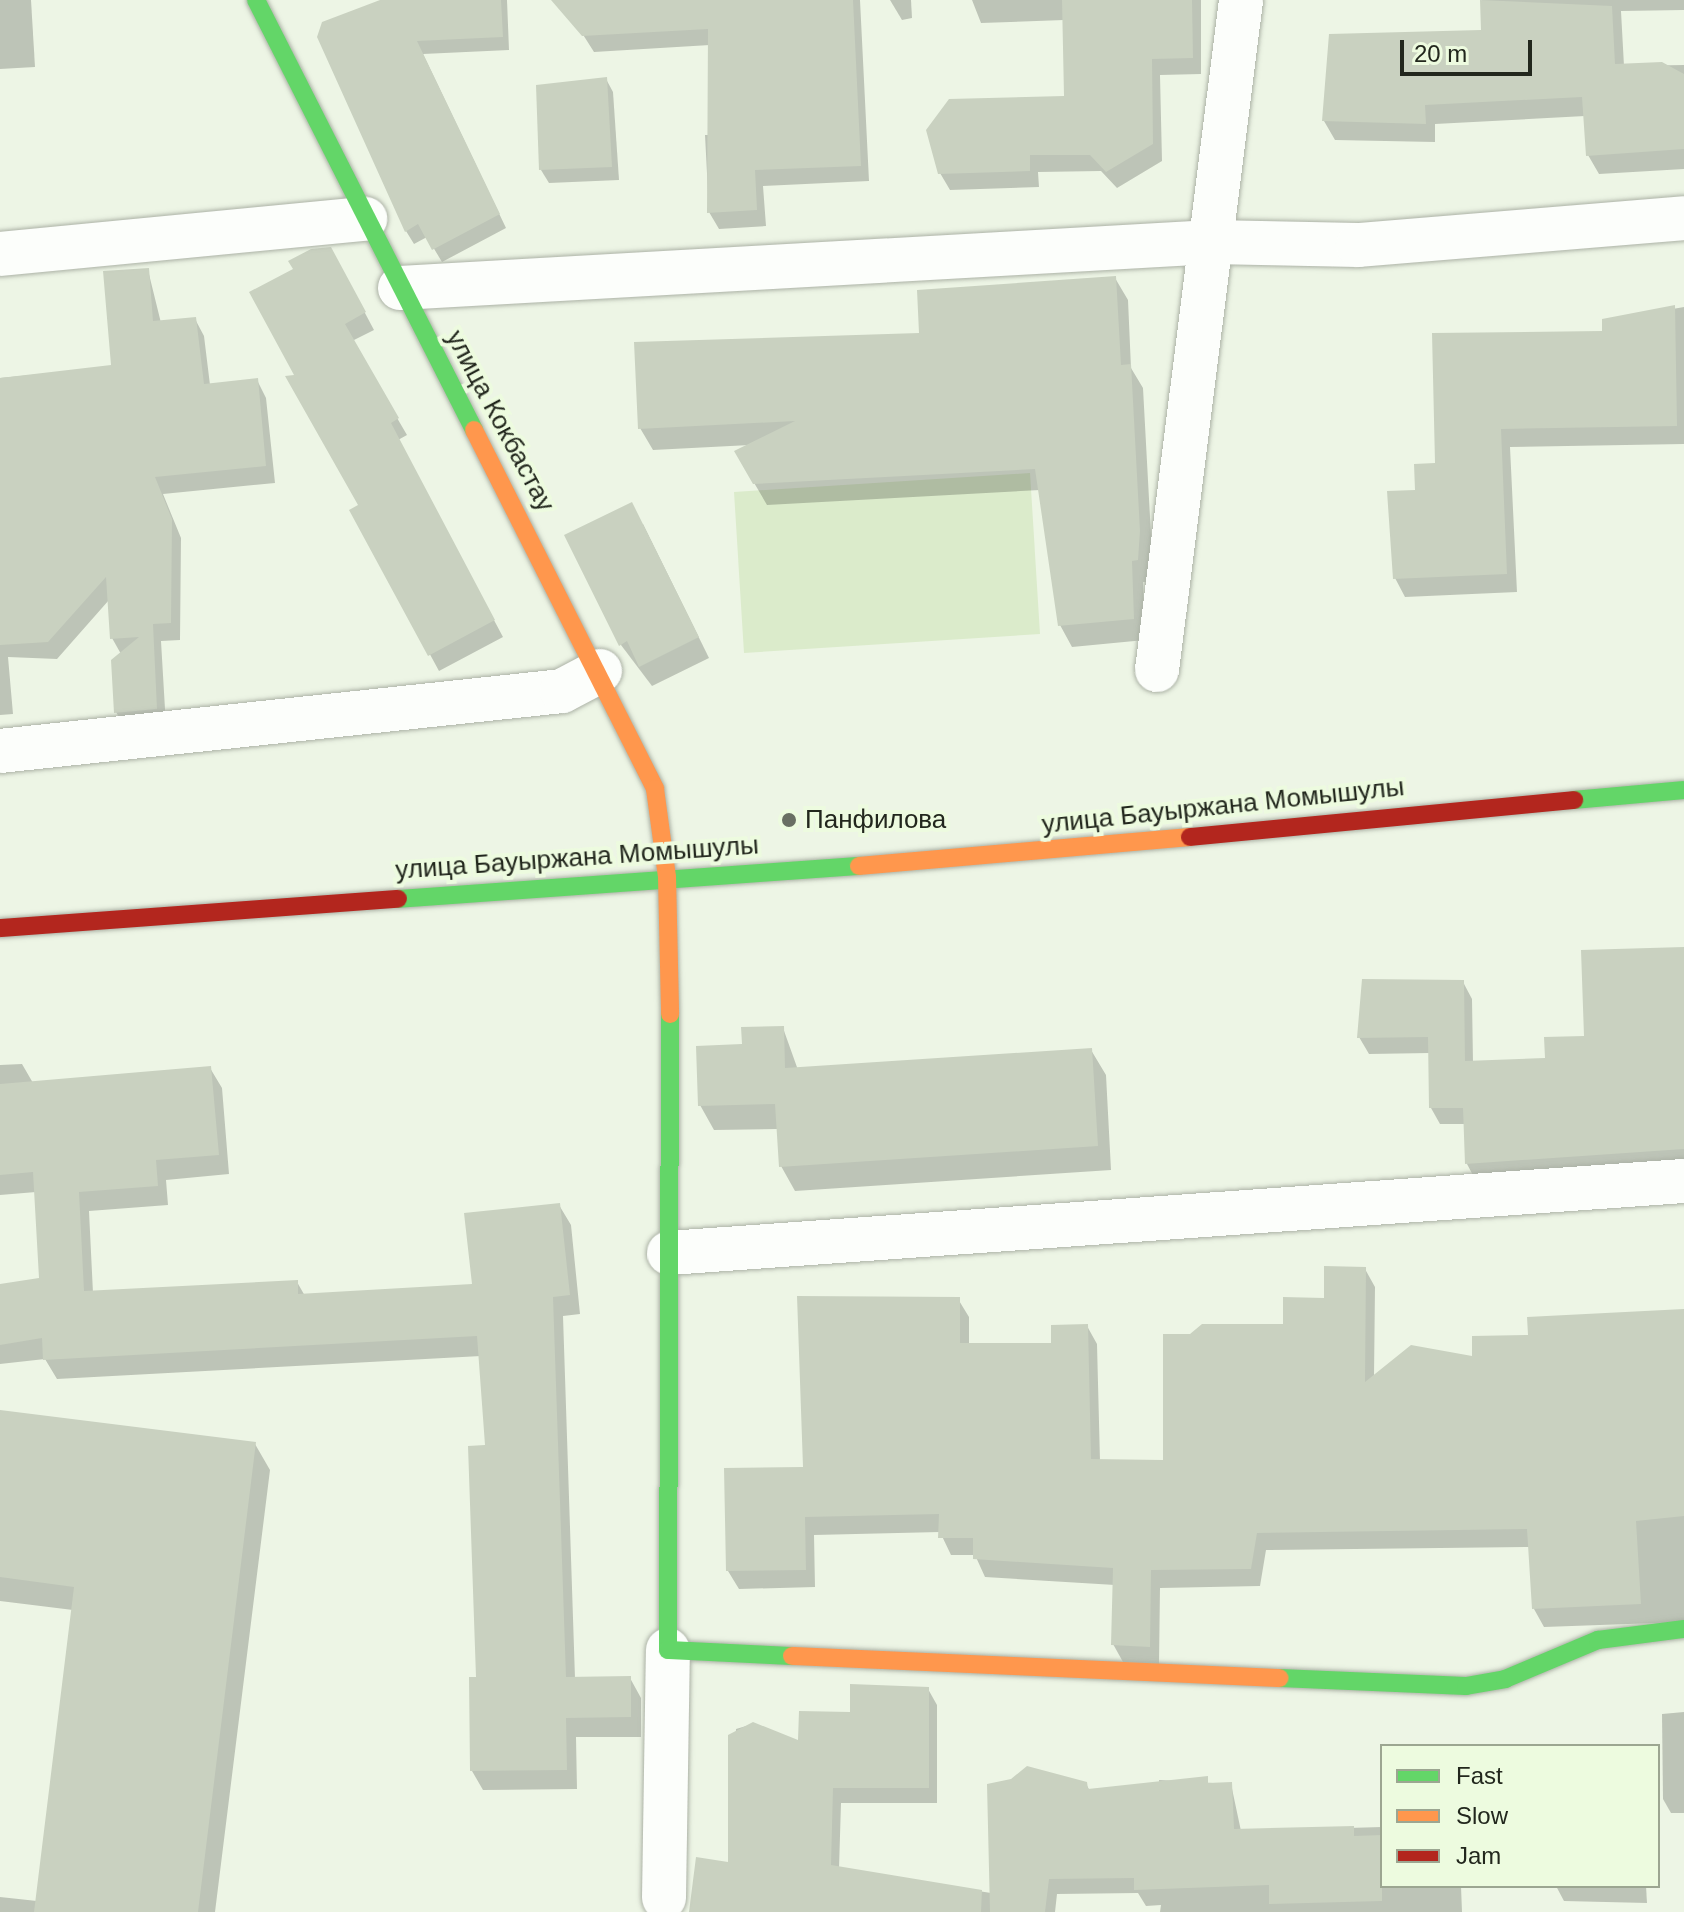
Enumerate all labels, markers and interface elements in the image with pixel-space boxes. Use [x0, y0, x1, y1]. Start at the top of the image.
scale bar [1404, 24, 1536, 74]
text: 20 m [1414, 40, 1467, 67]
street label: улица Кокбастау [439, 325, 561, 517]
street label: улица Бауыржана Момышулы [1040, 771, 1406, 841]
place label: Панфилова [805, 804, 946, 836]
marker: Панфилова [780, 811, 798, 829]
street label: улица Бауыржана Момышулы [394, 830, 760, 886]
legend [1380, 1744, 1660, 1888]
text: Fast [1456, 1762, 1503, 1789]
text: Slow [1456, 1802, 1508, 1829]
text: Jam [1456, 1842, 1501, 1869]

